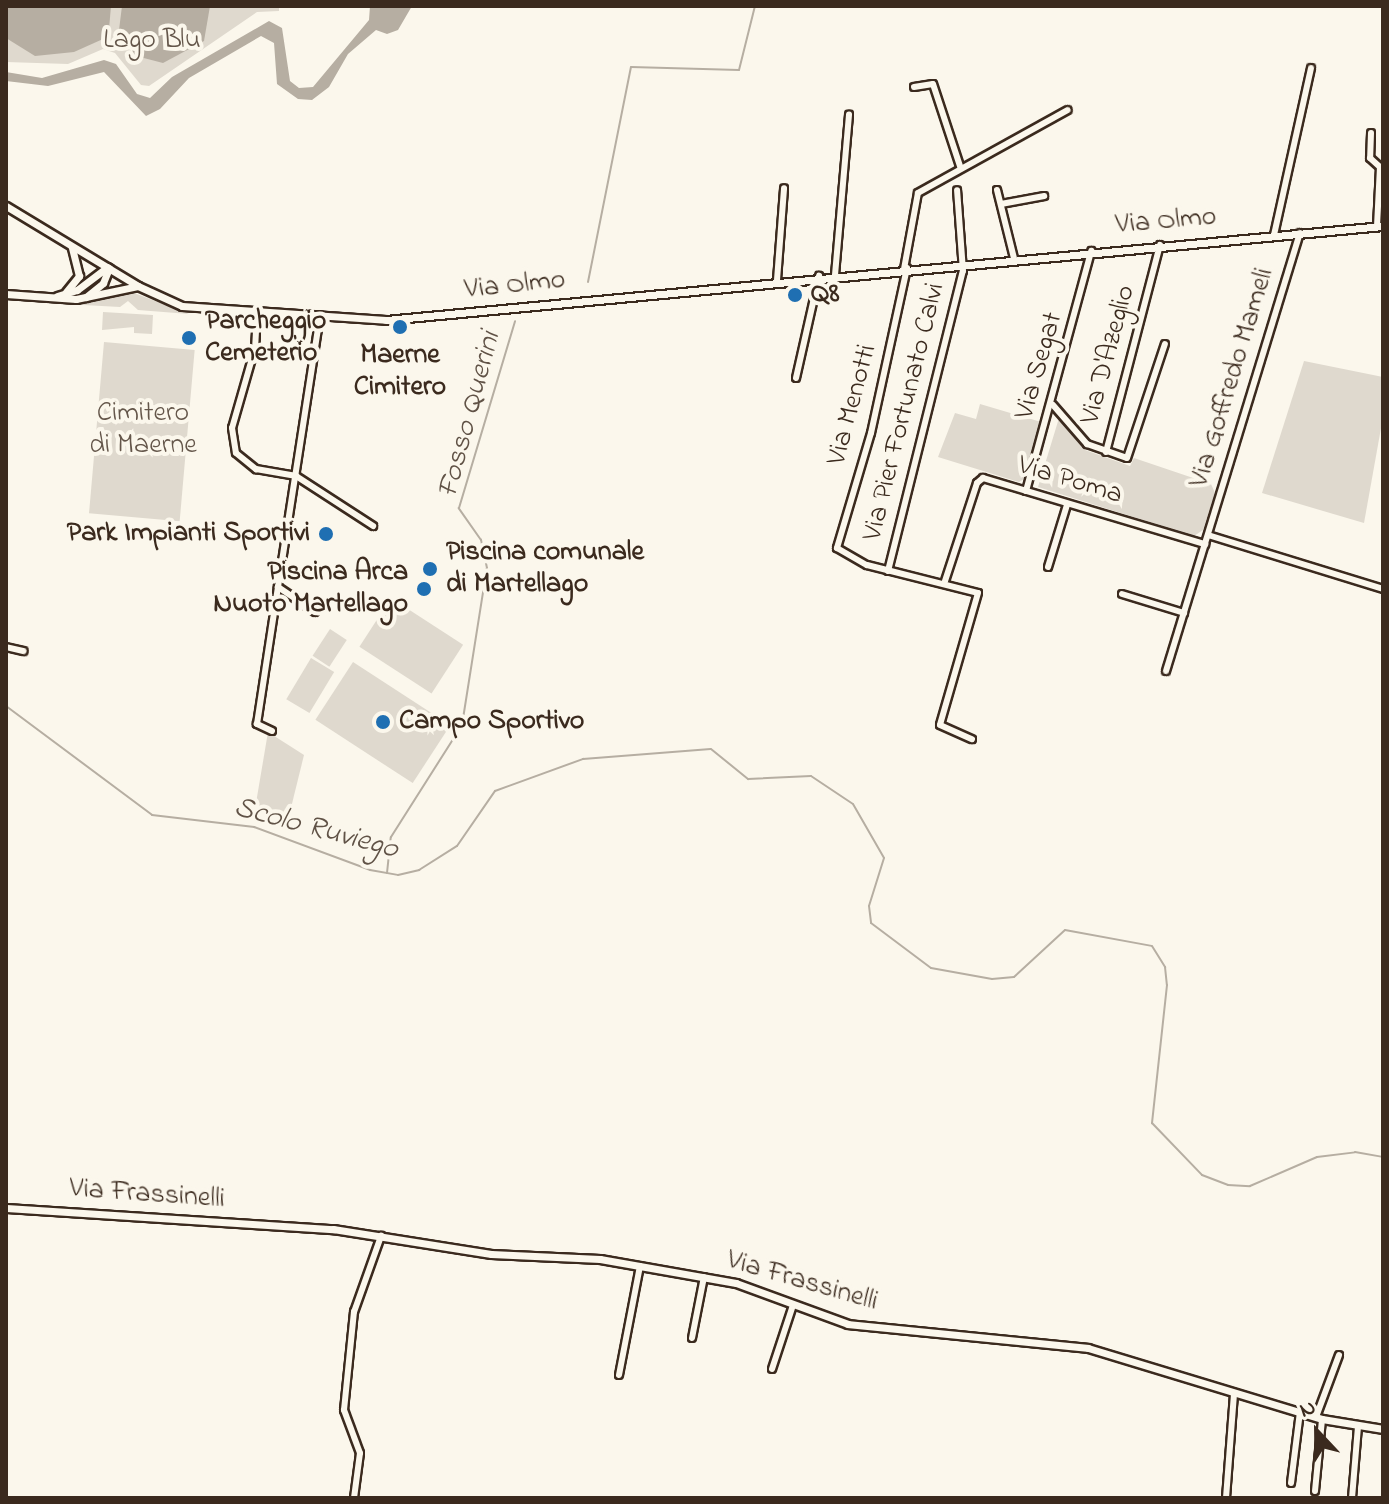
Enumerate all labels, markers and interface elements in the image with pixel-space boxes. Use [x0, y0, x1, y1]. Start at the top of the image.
park label: Lago Blu [103, 24, 201, 58]
street label: Via Olmo [1114, 201, 1218, 243]
street label: Via Olmo [463, 264, 567, 308]
street label: Via Goffredo Mameli [1184, 264, 1282, 492]
place label: Q8 [811, 278, 840, 312]
street label: Via Pier Fortunato Calvi [857, 280, 953, 544]
street label: Via D'Azeglio [1074, 282, 1144, 428]
marker: Q8 [786, 286, 804, 304]
place label: Parcheggio Cemeterio [205, 305, 326, 371]
street label: Via Segat [1009, 309, 1071, 423]
marker: Maerne Cimitero [391, 318, 409, 336]
water label: Fosso Querini [431, 328, 509, 502]
marker: Parcheggio Cemeterio [180, 329, 198, 347]
place label: Maerne Cimitero [354, 339, 446, 405]
street label: Via Menotti [821, 341, 885, 469]
park label: Cimitero di Maerne [89, 397, 197, 463]
street label: Via Poma [1014, 449, 1126, 513]
place label: Park Impianti Sportivi [67, 517, 310, 551]
marker: Park Impianti Sportivi [317, 525, 335, 543]
place label: Piscina comunale di Martellago [446, 536, 644, 602]
place label: Piscina Arca Nuoto Martellago [213, 556, 408, 622]
marker: Piscina comunale di Martellago [421, 560, 439, 578]
marker: Piscina Arca Nuoto Martellago [415, 580, 433, 598]
place label: Campo Sportivo [399, 705, 584, 739]
marker: Campo Sportivo [374, 713, 392, 731]
water label: Scolo Ruviego [230, 790, 402, 868]
street label: Via Frassinelli [68, 1173, 226, 1217]
street label: Via Frassinelli [723, 1244, 881, 1320]
north arrow [1277, 1392, 1357, 1472]
text: N [1295, 1392, 1321, 1427]

